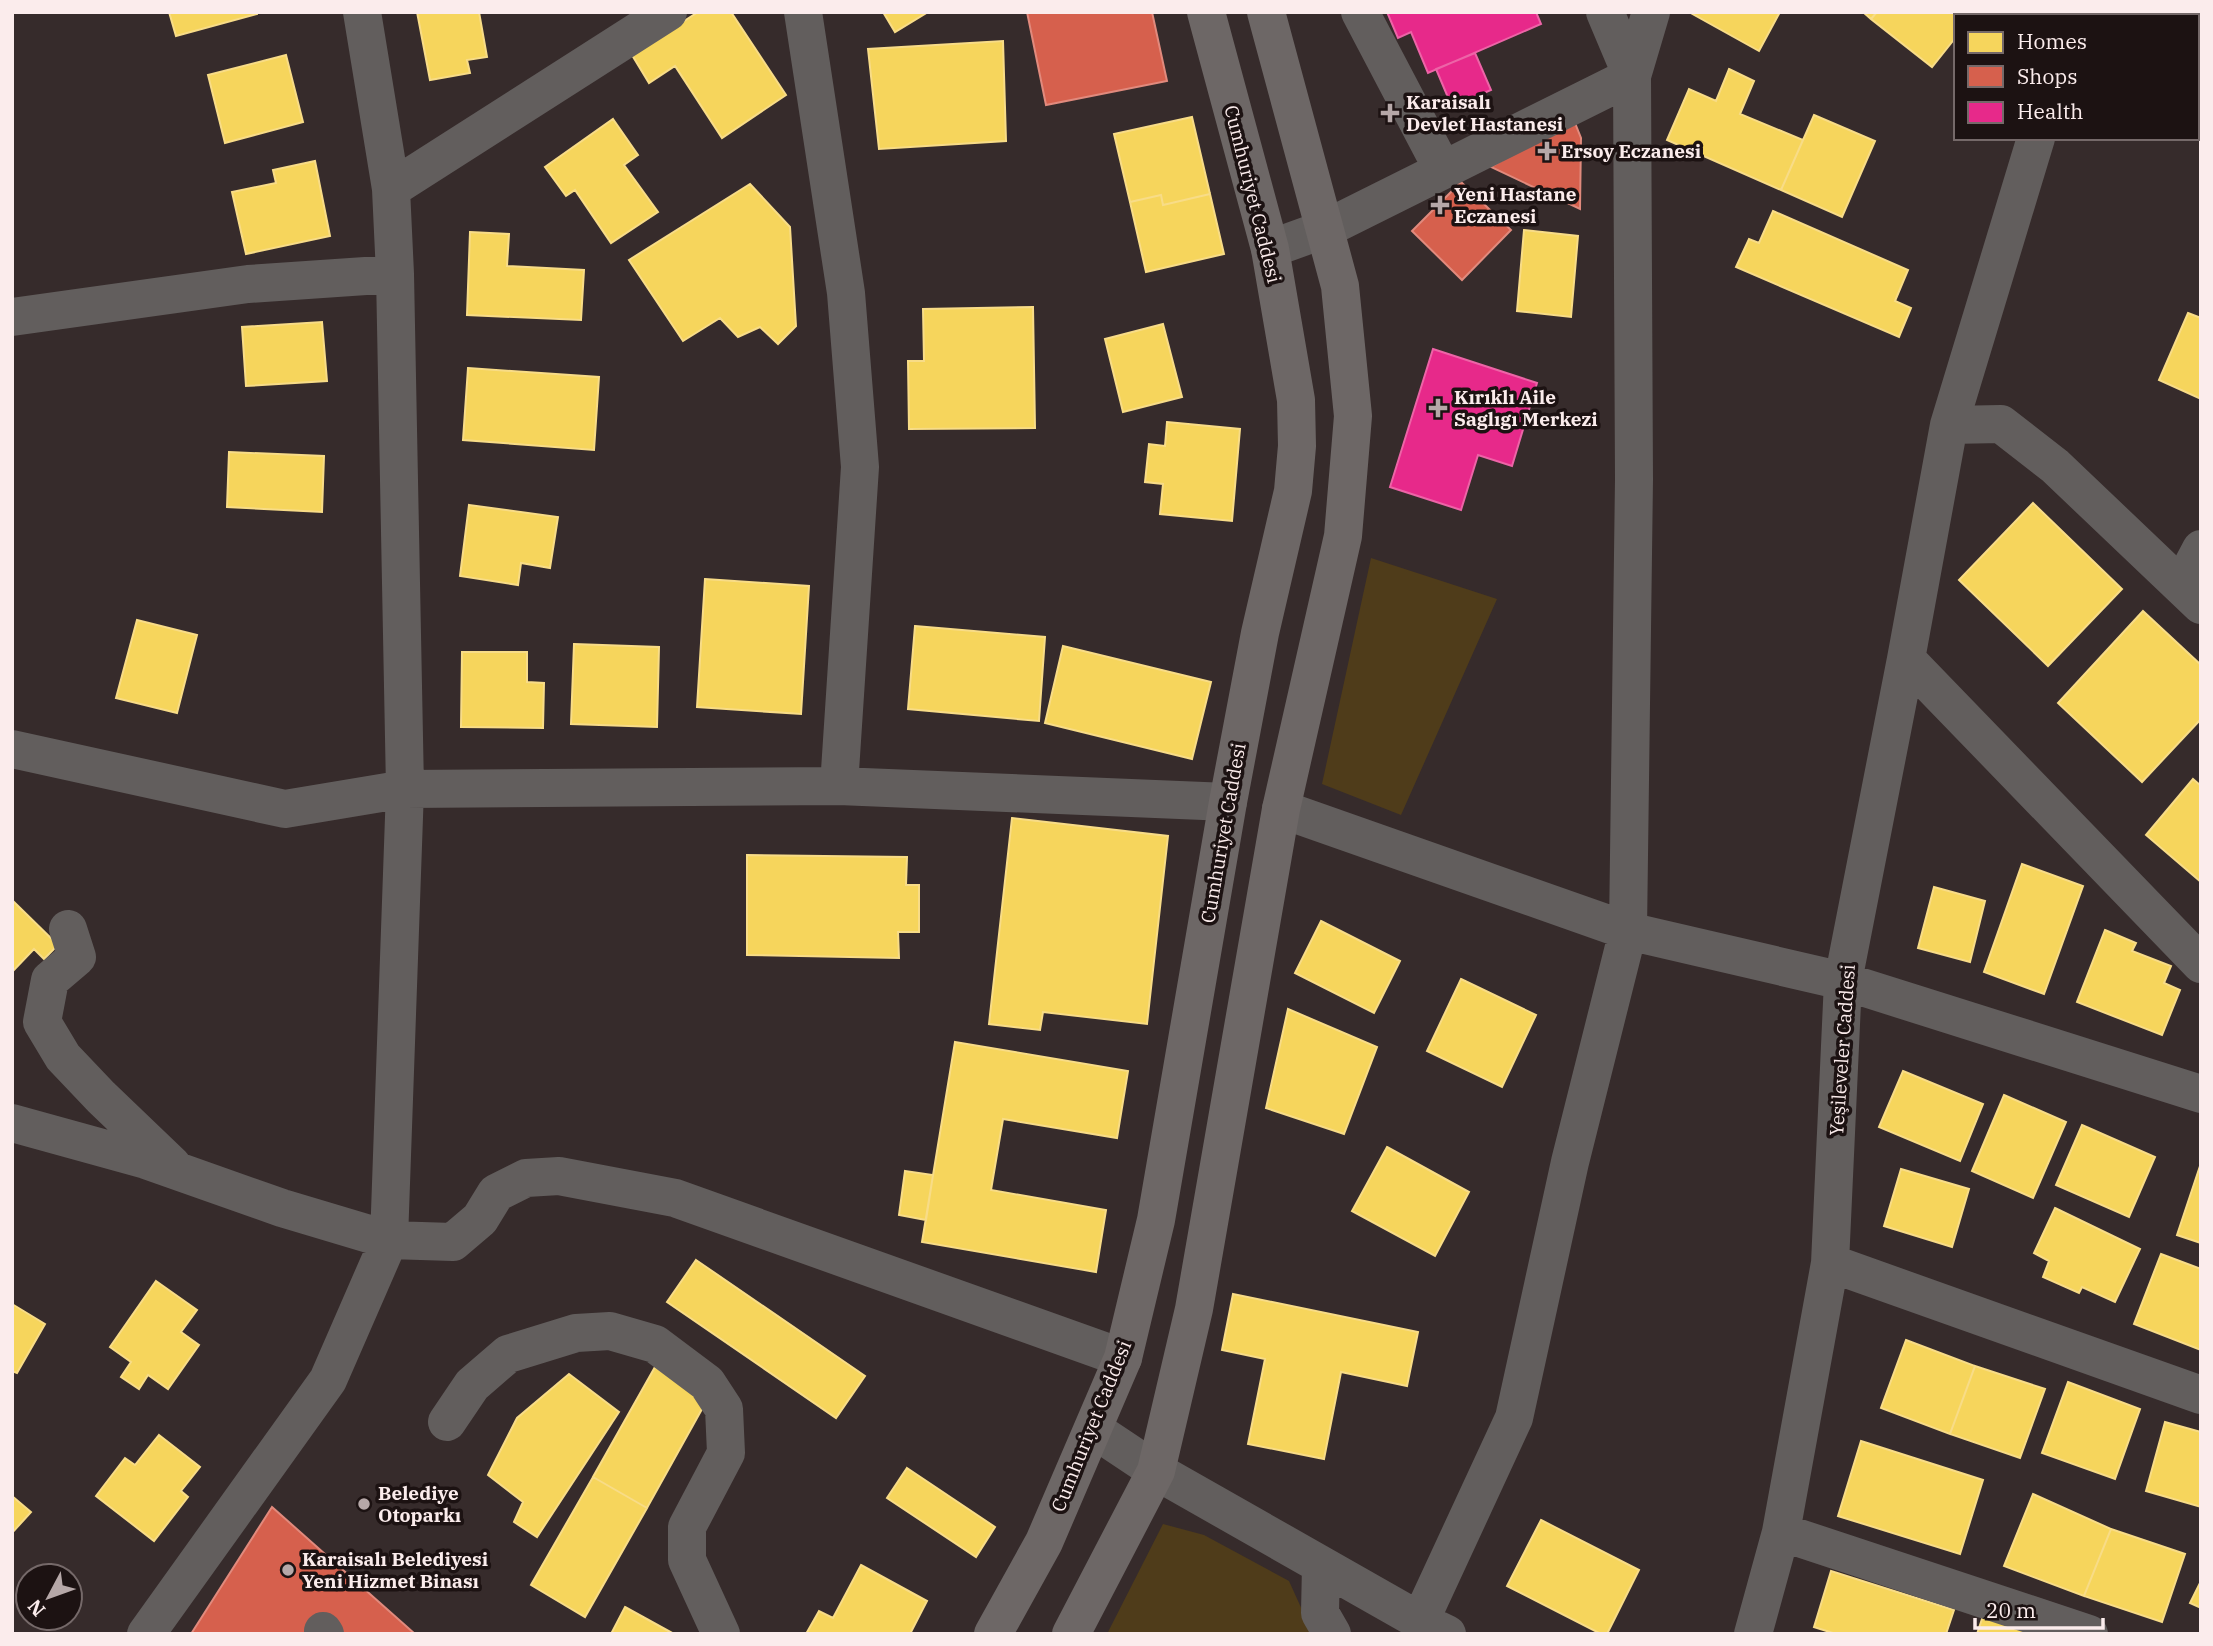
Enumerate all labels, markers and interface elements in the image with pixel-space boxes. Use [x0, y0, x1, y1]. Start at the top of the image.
legend [1954, 14, 2199, 140]
text: Homes [2017, 27, 2087, 55]
text: Shops [2017, 62, 2077, 90]
place label: Karaisalı Devlet Hastanesi [1406, 90, 1563, 136]
text: Health [2017, 97, 2083, 125]
street label: Cumhuriyet Caddesi [1219, 103, 1287, 285]
marker: Karaisalı Devlet Hastanesi [1380, 103, 1400, 123]
place label: Ersoy Eczanesi [1561, 139, 1701, 163]
marker: Ersoy Eczanesi [1539, 143, 1555, 159]
place label: Yeni Hastane Eczanesi [1454, 182, 1577, 228]
marker: Yeni Hastane Eczanesi [1432, 197, 1448, 213]
place label: Kırıklı Aile Saglıgı Merkezi [1454, 385, 1598, 431]
marker: Kırıklı Aile Saglıgı Merkezi [1428, 398, 1448, 418]
street label: Cumhuriyet Caddesi [1195, 741, 1251, 925]
street label: Yeşileveler Caddesi [1824, 963, 1860, 1137]
street label: Cumhuriyet Caddesi [1046, 1337, 1136, 1515]
place label: Belediye Otoparkı [378, 1481, 461, 1527]
marker: Belediye Otoparkı [356, 1496, 372, 1512]
place label: Karaisalı Belediyesi Yeni Hizmet Binası [302, 1547, 488, 1593]
north arrow [14, 1562, 84, 1632]
marker: Karaisalı Belediyesi Yeni Hizmet Binası [280, 1562, 296, 1578]
scale bar [1975, 1586, 2103, 1630]
text: N [22, 1595, 50, 1622]
text: 20 m [1986, 1596, 2036, 1624]

